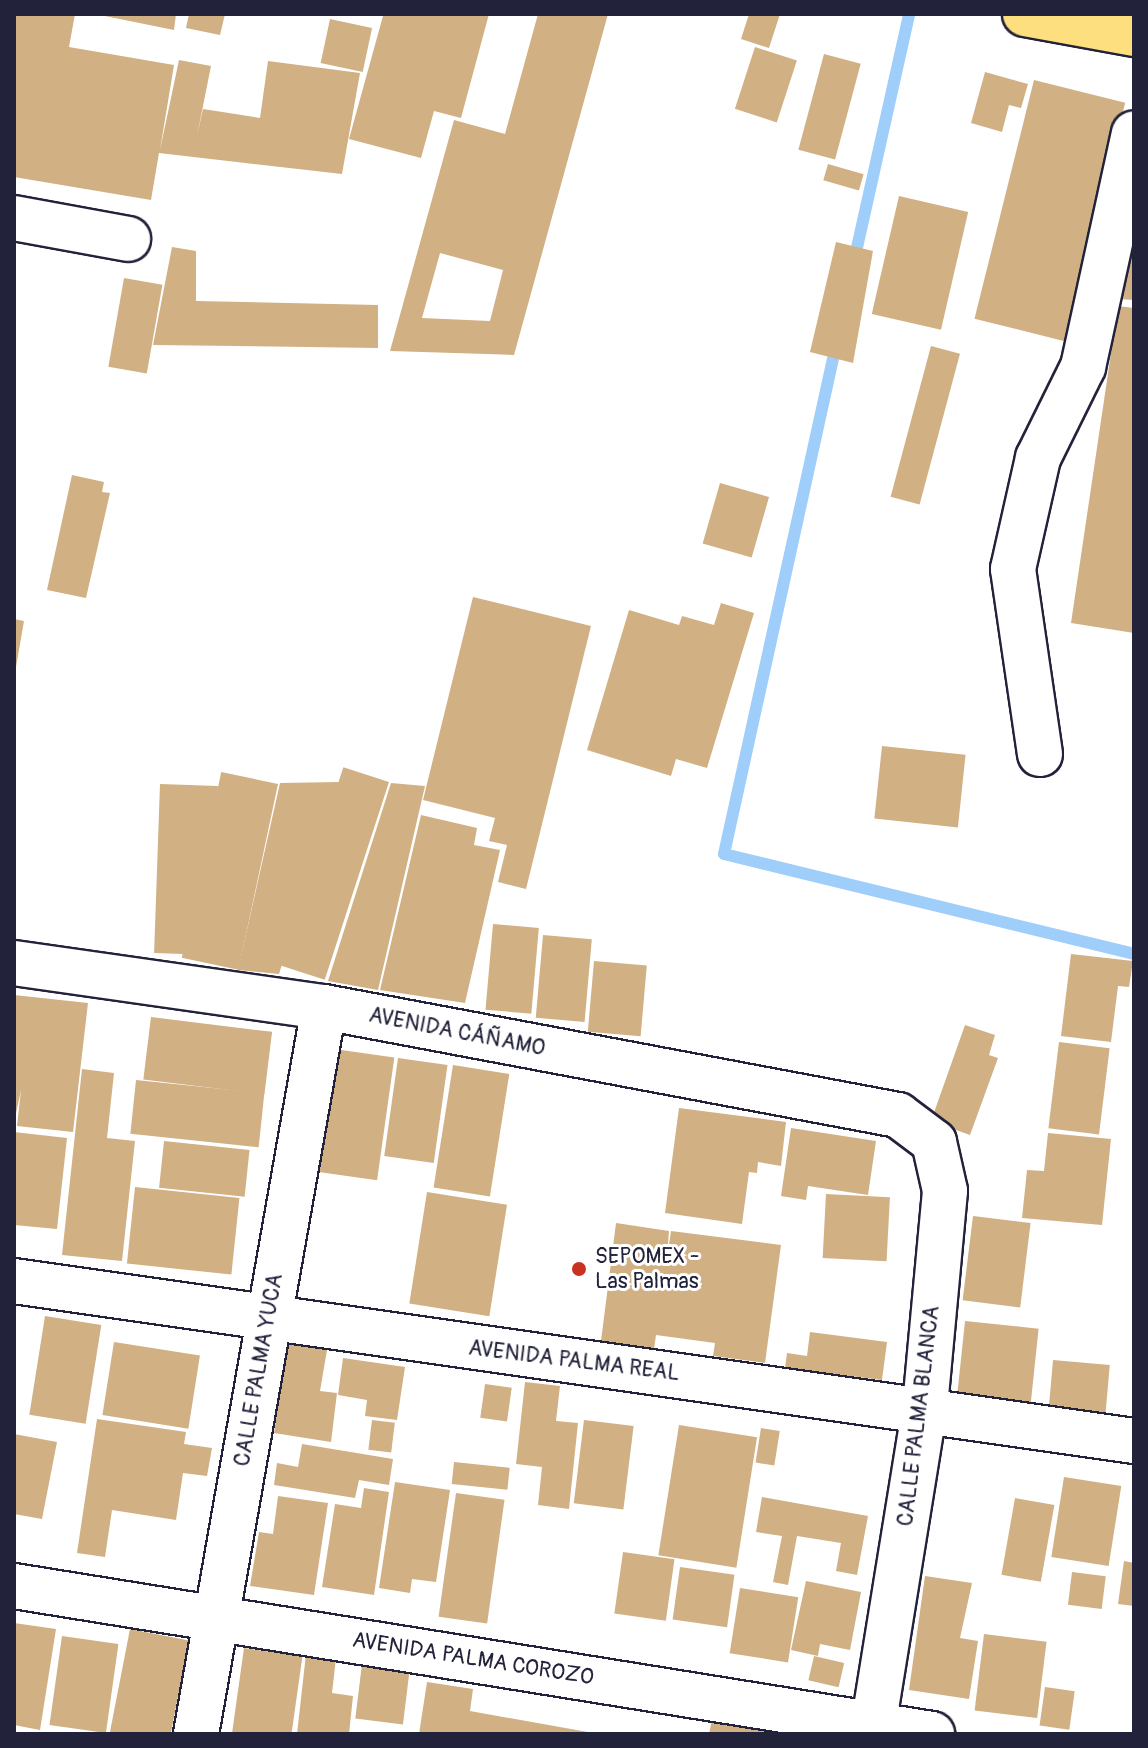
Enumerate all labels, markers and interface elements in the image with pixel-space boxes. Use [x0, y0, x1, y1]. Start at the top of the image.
street label: AVENIDA CÁÑAMO [367, 1002, 547, 1062]
place label: SEPOMEX - Las Palmas [595, 1243, 699, 1294]
marker: SEPOMEX - Las Palmas [570, 1260, 588, 1278]
street label: CALLE PALMA YUCA [229, 1272, 289, 1468]
street label: CALLE PALMA BLANCA [892, 1304, 946, 1528]
street label: AVENIDA PALMA REAL [467, 1335, 681, 1387]
street label: AVENIDA PALMA COROZO [350, 1627, 596, 1691]

